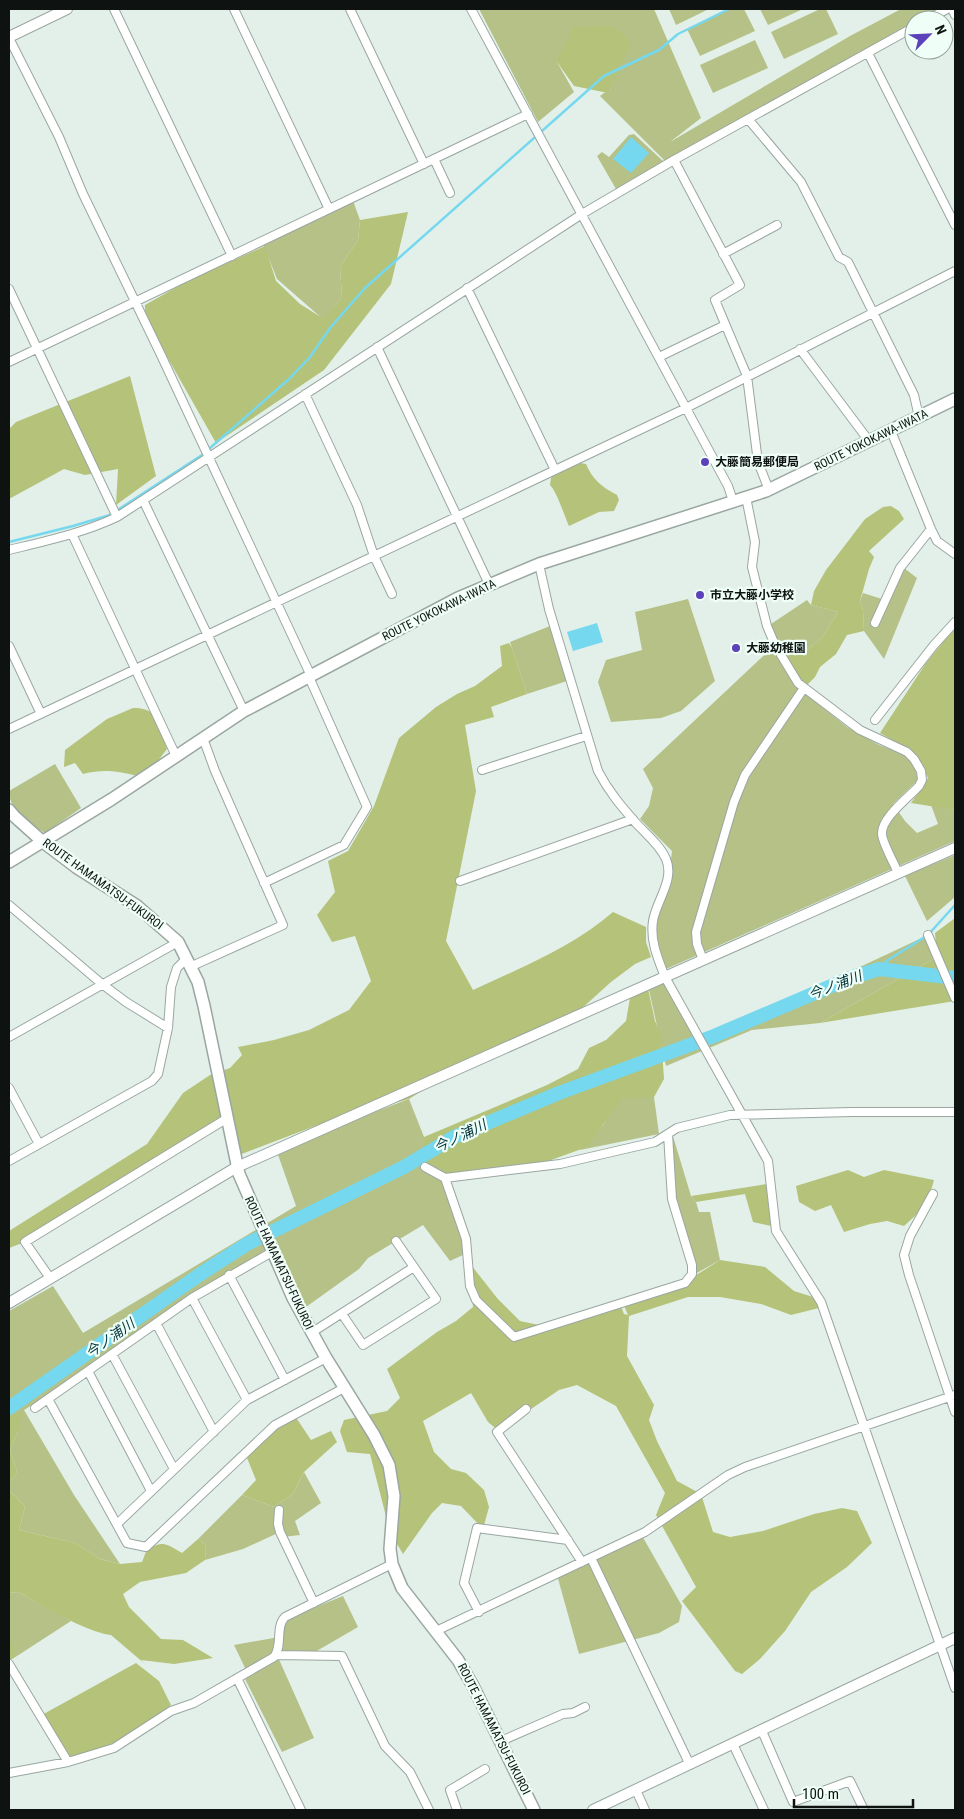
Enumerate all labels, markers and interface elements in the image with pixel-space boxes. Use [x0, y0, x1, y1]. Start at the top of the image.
north arrow [904, 10, 954, 60]
text: N [932, 23, 950, 37]
street label: ROUTE YOKOKAWA-IWATA [812, 406, 930, 474]
place label: 大藤簡易郵便局 [715, 455, 799, 469]
marker: 大藤簡易郵便局 [699, 456, 711, 468]
street label: ROUTE YOKOKAWA-IWATA [380, 576, 498, 644]
place label: 市立大藤小学校 [710, 588, 794, 602]
marker: 市立大藤小学校 [694, 589, 706, 601]
place label: 大藤幼稚園 [746, 641, 806, 655]
marker: 大藤幼稚園 [730, 642, 742, 654]
street label: ROUTE HAMAMATSU-FUKUROI [40, 836, 166, 932]
water label: 今ノ浦川 [806, 967, 866, 1003]
water label: 今ノ浦川 [431, 1116, 490, 1155]
street label: ROUTE HAMAMATSU-FUKUROI [242, 1194, 316, 1332]
water label: 今ノ浦川 [82, 1314, 139, 1361]
street label: ROUTE HAMAMATSU-FUKUROI [455, 1661, 533, 1797]
scale bar [794, 1776, 913, 1808]
text: 100 m [802, 1785, 839, 1803]

